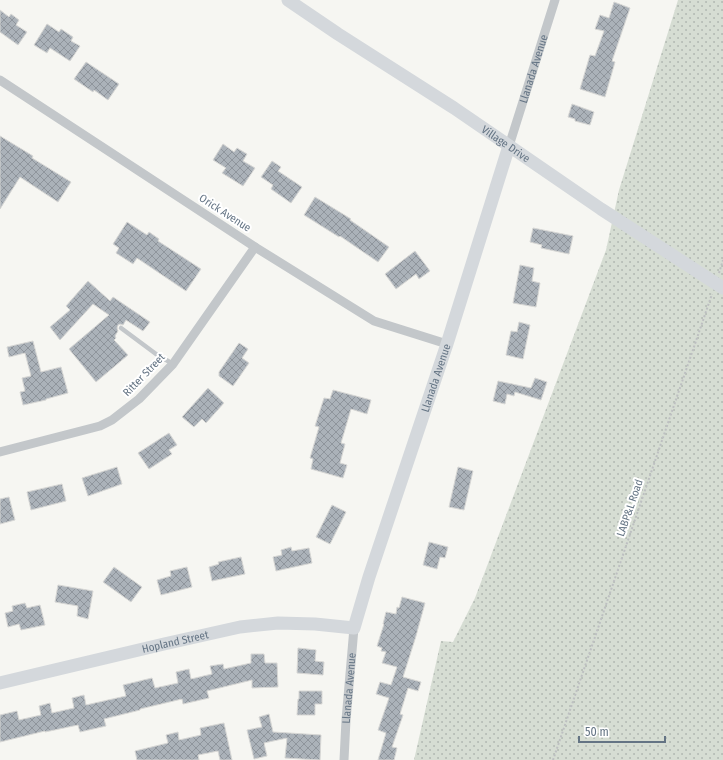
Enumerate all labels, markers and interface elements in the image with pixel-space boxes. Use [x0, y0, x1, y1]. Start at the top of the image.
street label: Llanada Avenue [516, 33, 550, 105]
street label: Village Drive [479, 122, 533, 165]
street label: Orick Avenue [197, 191, 253, 235]
street label: Llanada Avenue [418, 342, 453, 414]
street label: Ritter Street [120, 351, 168, 399]
street label: LABP&L Road [614, 478, 646, 538]
street label: Hopland Street [141, 628, 210, 656]
street label: Llanada Avenue [339, 652, 358, 724]
scale bar [579, 718, 665, 744]
text: 50 m [585, 725, 609, 739]

